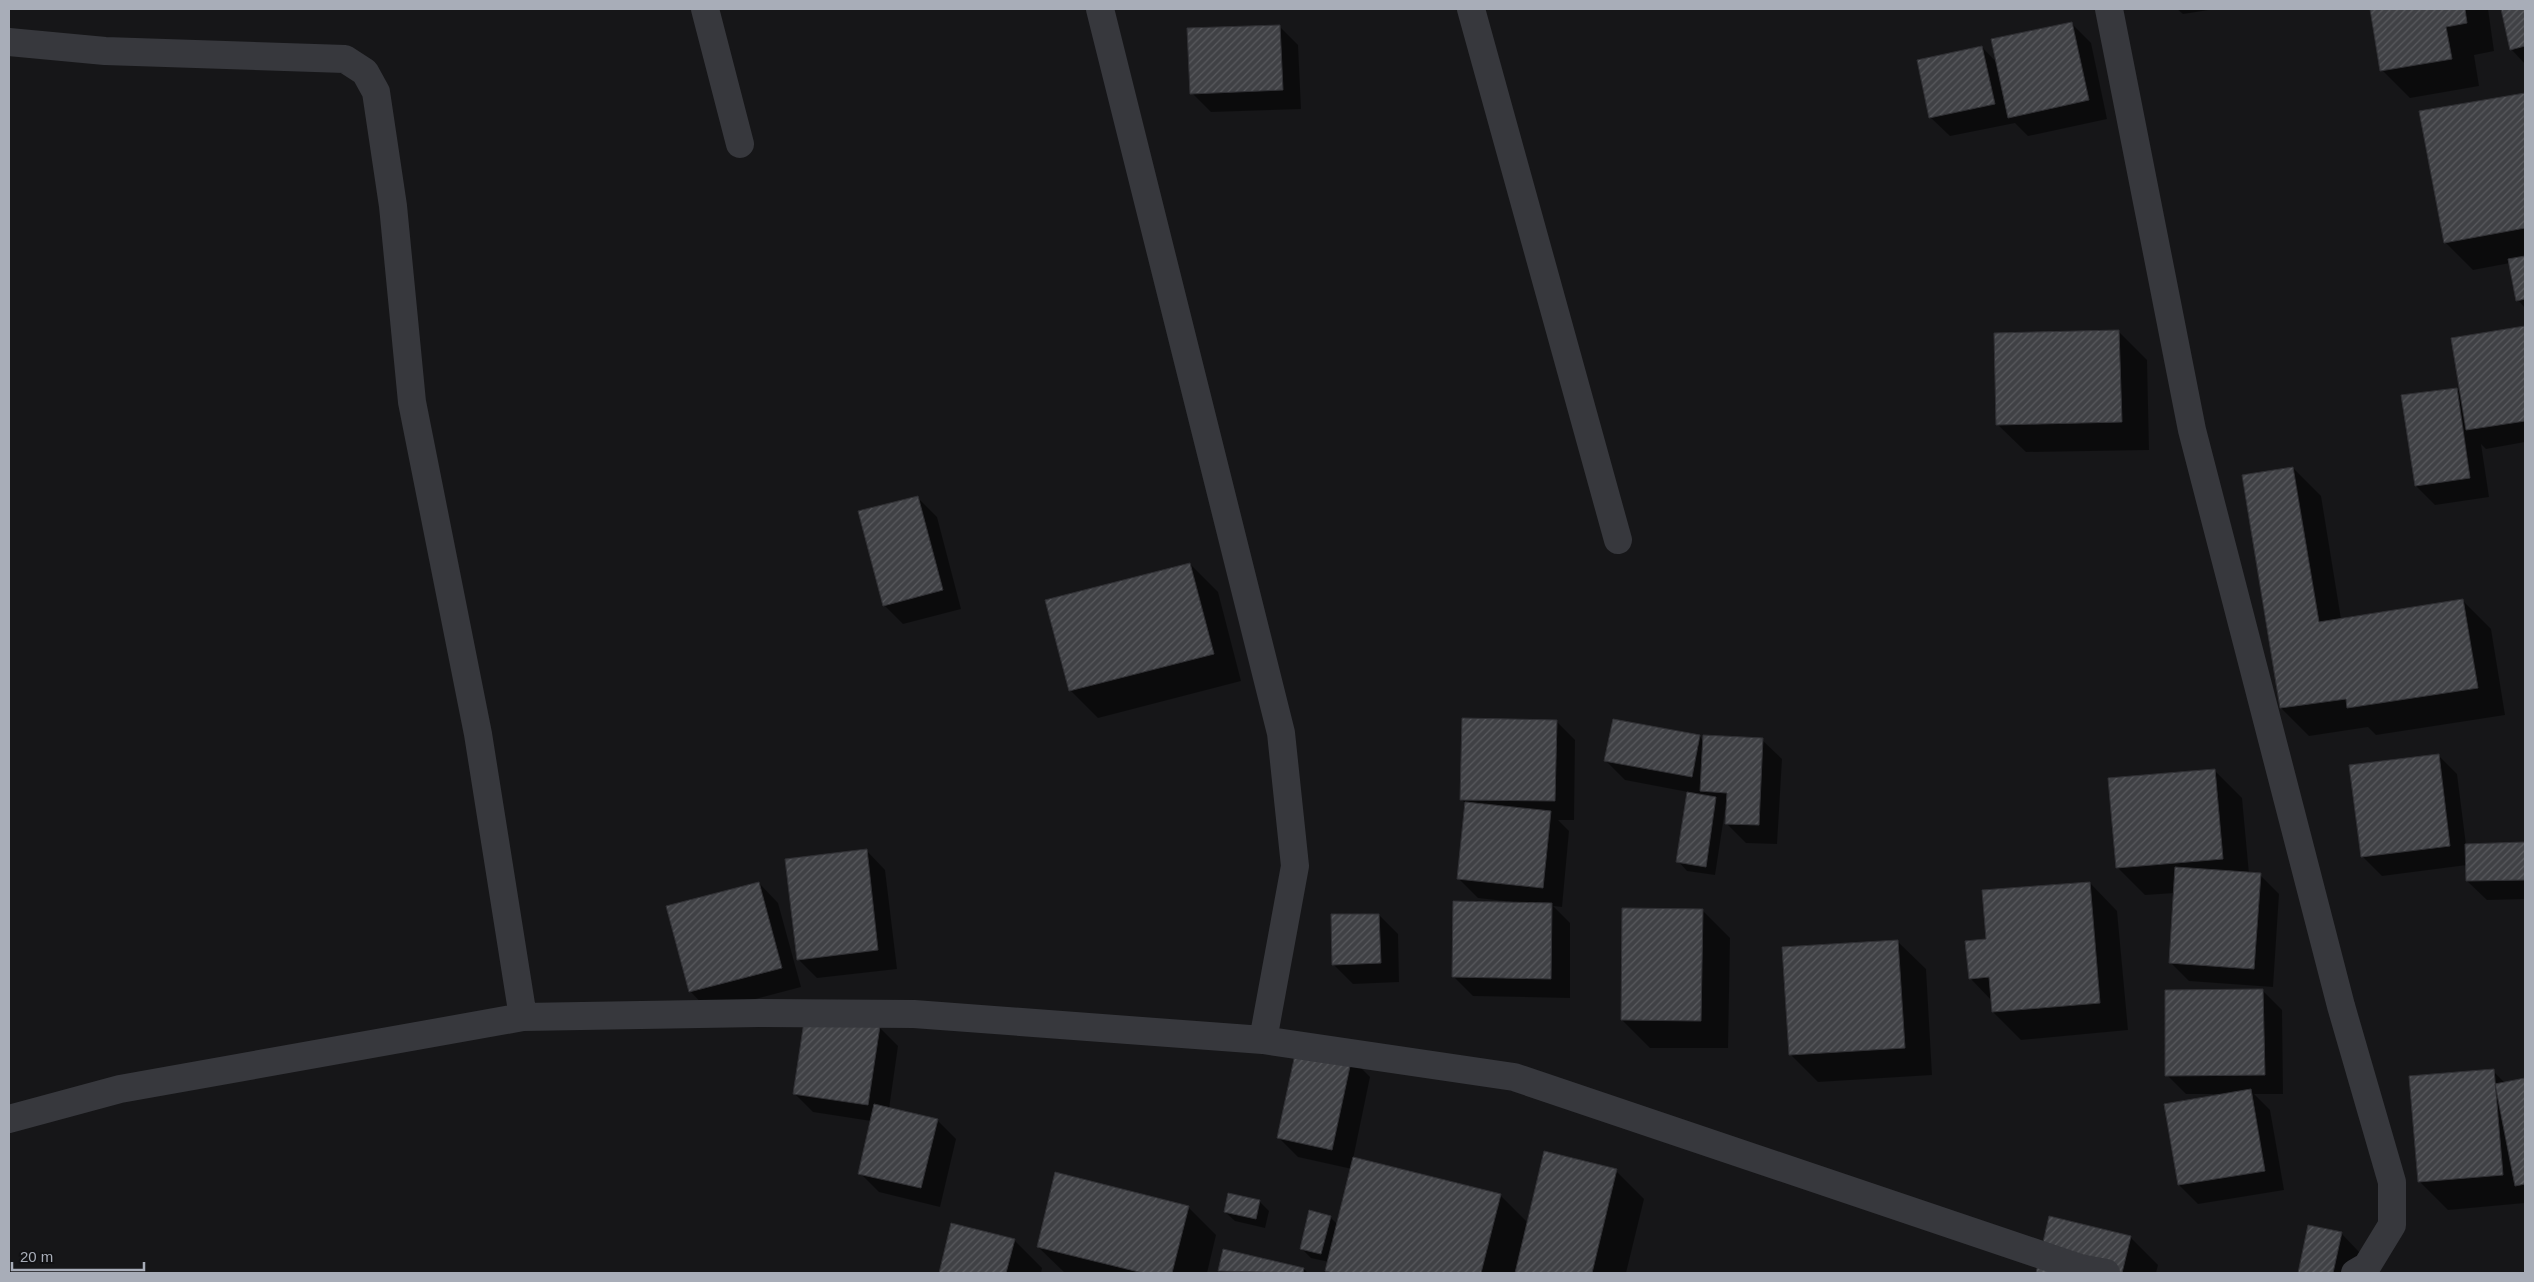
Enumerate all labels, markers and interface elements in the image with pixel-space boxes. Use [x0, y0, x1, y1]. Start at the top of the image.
scale bar [12, 1240, 145, 1272]
text: 20 m [20, 1248, 53, 1265]

